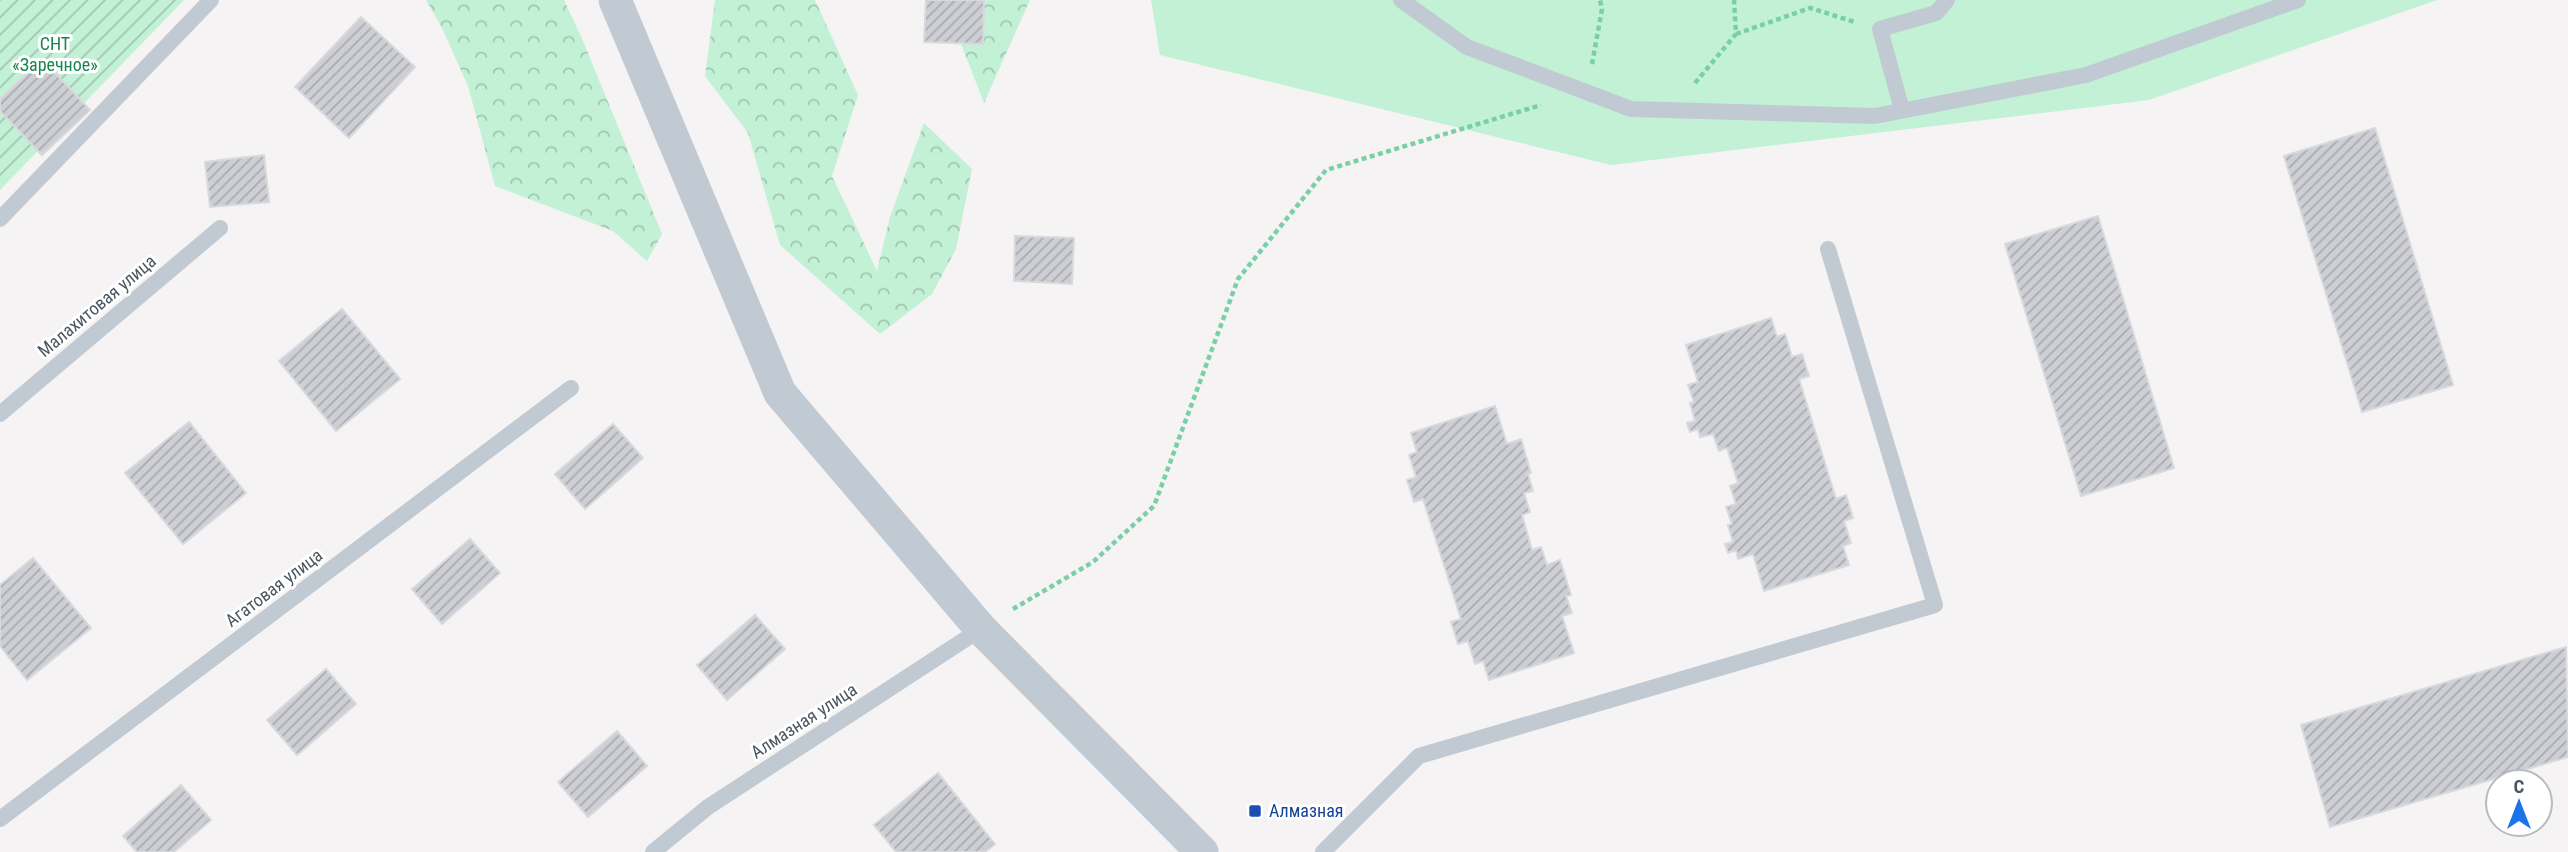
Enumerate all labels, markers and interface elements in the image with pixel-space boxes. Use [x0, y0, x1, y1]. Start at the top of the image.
park label: СНТ «Заречное» [12, 33, 98, 75]
street label: Малахитовая улица [33, 250, 160, 361]
street label: Агатовая улица [221, 544, 326, 631]
street label: Алмазная улица [747, 679, 861, 763]
north arrow [2484, 768, 2554, 838]
text: С [2514, 775, 2525, 798]
place label: Алмазная [1269, 800, 1343, 821]
marker: Алмазная [1247, 803, 1263, 819]

